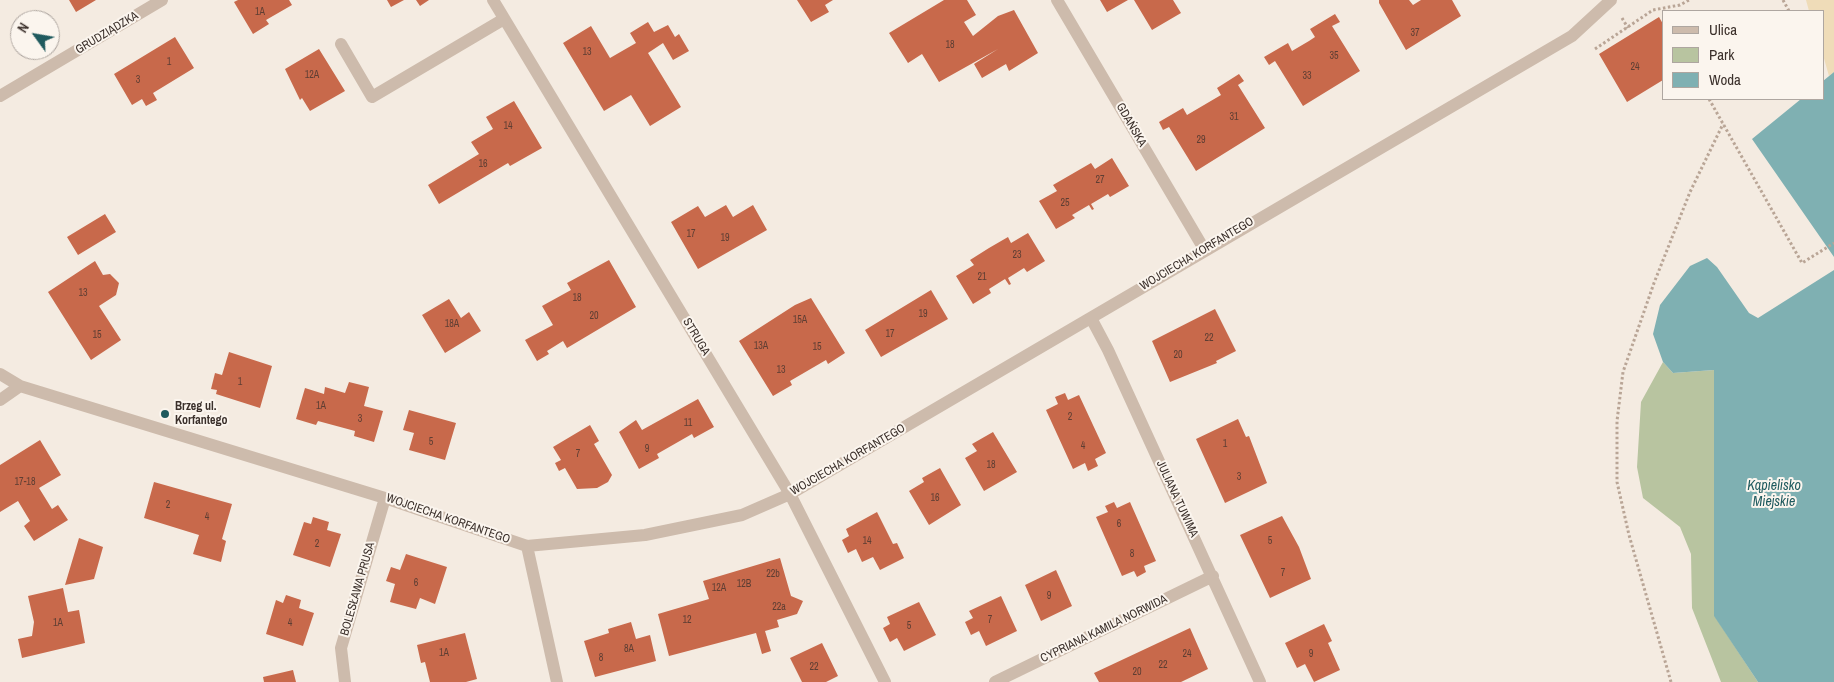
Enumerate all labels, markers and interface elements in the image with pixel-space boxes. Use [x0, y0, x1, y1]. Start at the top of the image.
house number: 1A [255, 6, 265, 18]
street label: GRUDZIĄDZKA [73, 9, 141, 57]
north arrow [10, 10, 60, 60]
legend [1662, 10, 1824, 100]
text: N [13, 19, 33, 36]
text: Ulica [1709, 19, 1737, 40]
house number: 37 [1410, 27, 1420, 39]
house number: 18 [945, 39, 955, 51]
text: Park [1709, 44, 1734, 65]
house number: 13 [582, 46, 592, 58]
house number: 35 [1329, 50, 1339, 62]
house number: 1 [167, 56, 171, 68]
house number: 24 [1630, 61, 1640, 73]
house number: 12A [305, 69, 319, 81]
text: Woda [1709, 69, 1741, 90]
house number: 33 [1302, 70, 1312, 82]
house number: 3 [136, 74, 140, 86]
street label: GDAŃSKA [1113, 101, 1149, 149]
house number: 31 [1229, 111, 1239, 123]
house number: 14 [503, 120, 513, 132]
house number: 29 [1196, 134, 1206, 146]
house number: 16 [478, 158, 488, 170]
house number: 27 [1095, 174, 1105, 186]
house number: 25 [1060, 197, 1070, 209]
street label: WOJCIECHA KORFANTEGO [1138, 214, 1256, 294]
house number: 17 [686, 228, 696, 240]
house number: 19 [720, 232, 730, 244]
house number: 23 [1012, 249, 1022, 261]
house number: 21 [977, 271, 987, 283]
house number: 13 [78, 287, 88, 299]
house number: 18 [572, 292, 582, 304]
house number: 19 [918, 308, 928, 320]
house number: 20 [589, 310, 599, 322]
house number: 15A [793, 314, 807, 326]
street label: STRUGA [679, 316, 713, 358]
house number: 18A [445, 318, 459, 330]
house number: 17 [885, 328, 895, 340]
house number: 15 [92, 329, 102, 341]
house number: 22 [1204, 332, 1214, 344]
house number: 13A [754, 340, 768, 352]
house number: 15 [812, 341, 822, 353]
house number: 20 [1173, 349, 1183, 361]
house number: 13 [776, 364, 786, 376]
house number: 1 [238, 376, 242, 388]
place label: Brzeg ul. Korfantego [175, 400, 227, 428]
house number: 1A [316, 400, 326, 412]
marker: Brzeg ul. Korfantego [159, 408, 171, 420]
house number: 2 [1068, 411, 1072, 423]
house number: 3 [358, 413, 362, 425]
house number: 11 [684, 417, 692, 429]
street label: WOJCIECHA KORFANTEGO [788, 421, 908, 499]
house number: 5 [429, 436, 433, 448]
house number: 1 [1223, 438, 1227, 450]
house number: 4 [1081, 440, 1085, 452]
house number: 9 [645, 443, 649, 455]
house number: 7 [576, 448, 580, 460]
street label: JULIANA TUWIMA [1153, 458, 1201, 540]
house number: 18 [986, 459, 996, 471]
house number: 3 [1237, 471, 1241, 483]
house number: 17-18 [15, 476, 35, 488]
water label: Kąpielisko Miejskie [1747, 478, 1801, 511]
street label: WOJCIECHA KORFANTEGO [384, 491, 512, 547]
house number: 16 [930, 492, 940, 504]
house number: 2 [166, 499, 170, 511]
house number: 4 [205, 511, 209, 523]
house number: 6 [1117, 518, 1121, 530]
house number: 14 [862, 535, 872, 547]
house number: 5 [1268, 535, 1272, 547]
house number: 2 [315, 538, 319, 550]
street label: BOLESŁAWA PRUSA [338, 541, 378, 637]
house number: 8 [1130, 548, 1134, 560]
house number: 7 [1281, 567, 1285, 579]
house number: 22b [766, 568, 780, 580]
house number: 6 [414, 577, 418, 589]
house number: 12B [737, 578, 751, 590]
house number: 12A [712, 582, 726, 594]
house number: 9 [1047, 590, 1051, 602]
street label: CYPRIANA KAMILA NORWIDA [1038, 592, 1170, 666]
house number: 22a [772, 601, 786, 613]
house number: 12 [682, 614, 692, 626]
house number: 7 [988, 614, 992, 626]
house number: 1A [53, 617, 63, 629]
house number: 4 [288, 617, 292, 629]
house number: 5 [907, 620, 911, 632]
house number: 8A [624, 643, 634, 655]
house number: 1A [439, 647, 449, 659]
house number: 24 [1182, 648, 1192, 660]
house number: 9 [1309, 648, 1313, 660]
house number: 8 [599, 652, 603, 664]
house number: 22 [1158, 659, 1168, 671]
house number: 22 [809, 661, 819, 673]
house number: 20 [1132, 666, 1142, 678]

